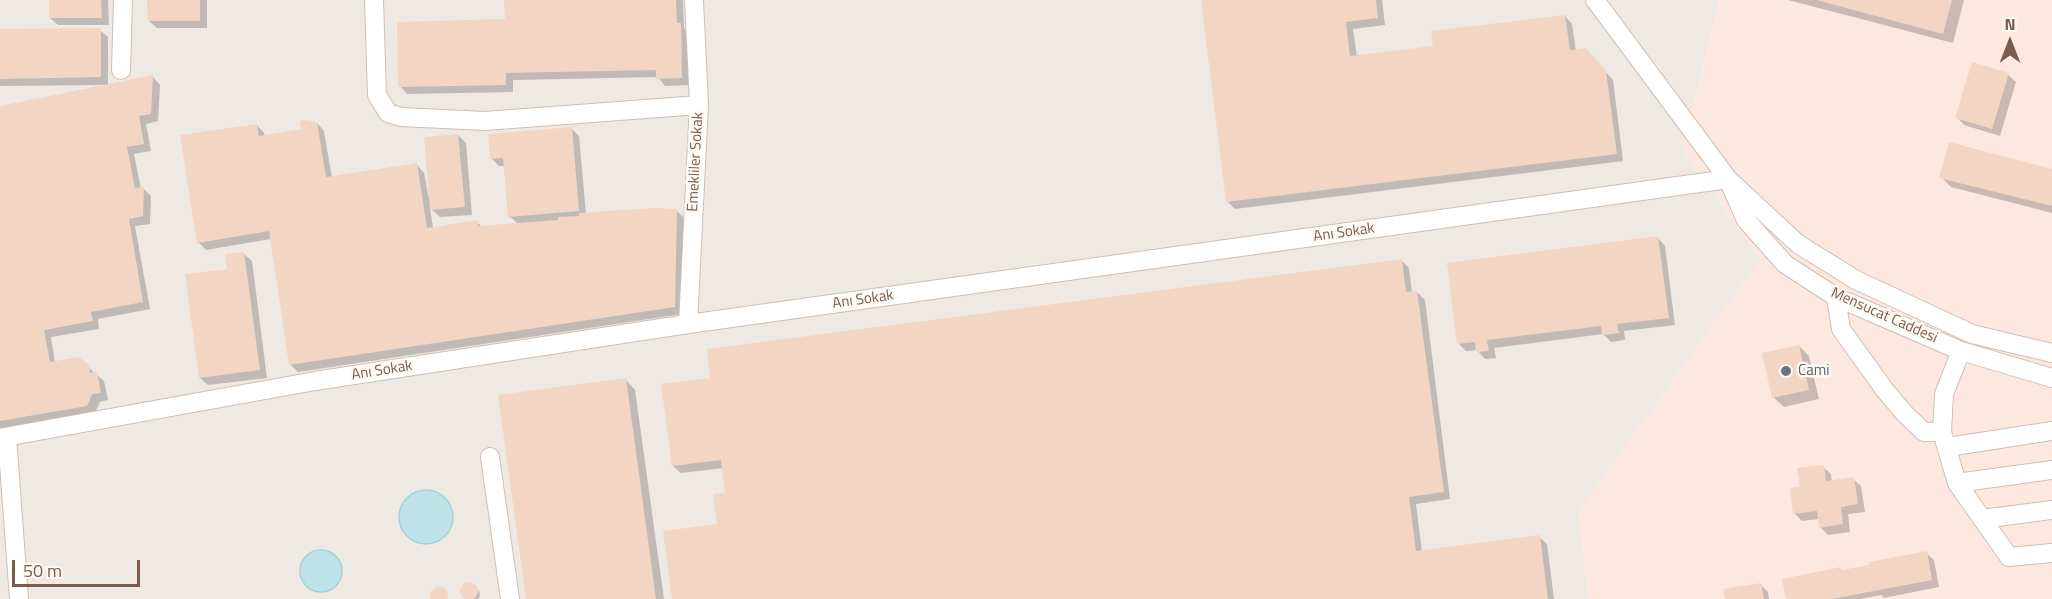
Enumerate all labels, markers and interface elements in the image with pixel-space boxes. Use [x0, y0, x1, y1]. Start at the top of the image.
north arrow [1980, 12, 2040, 72]
text: N [2004, 12, 2016, 36]
street label: Emekliler Sokak [684, 112, 708, 212]
street label: Anı Sokak [1312, 220, 1376, 246]
street label: Mensucat Caddesi [1828, 284, 1940, 348]
street label: Anı Sokak [831, 287, 895, 313]
street label: Anı Sokak [350, 357, 414, 385]
place label: Cami [1798, 362, 1829, 380]
marker: Cami [1779, 364, 1793, 378]
scale bar [15, 548, 142, 586]
text: 50 m [23, 557, 62, 584]

